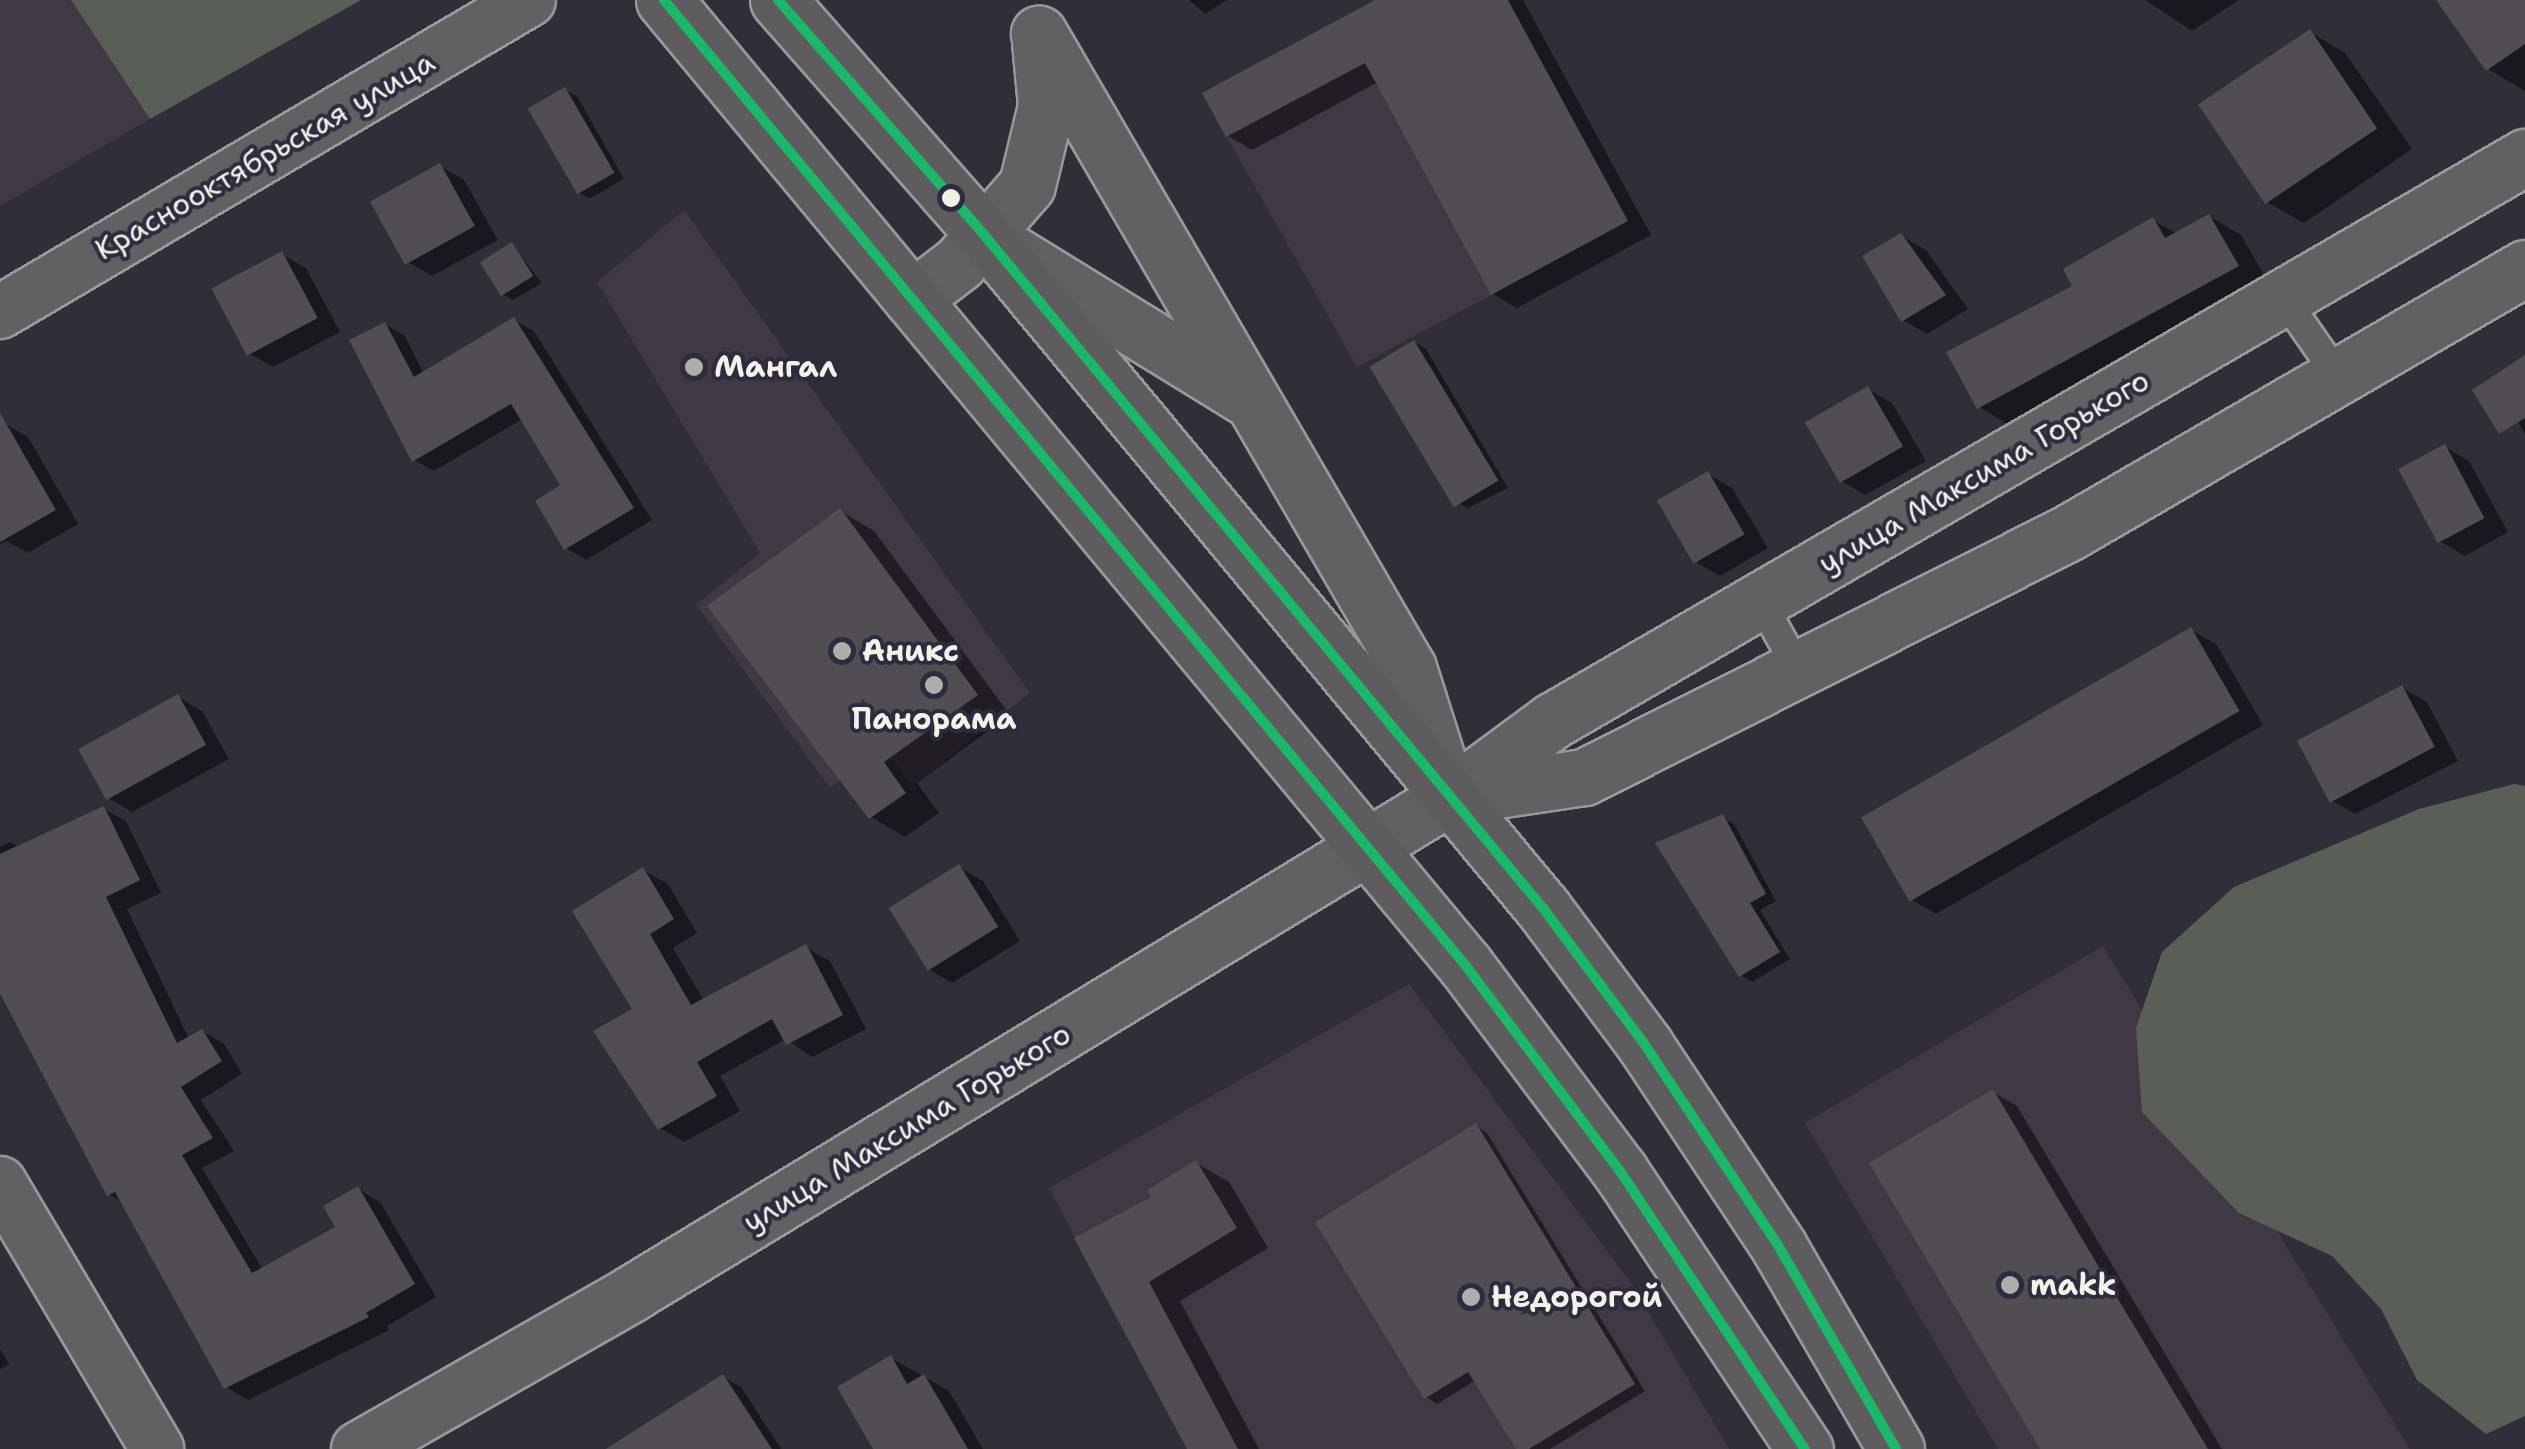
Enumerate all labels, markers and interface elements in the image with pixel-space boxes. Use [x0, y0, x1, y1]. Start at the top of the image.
street label: Краснооктябрьская улица [89, 44, 441, 268]
unlabelled marker [941, 188, 961, 208]
place label: Мангал [714, 349, 837, 385]
marker: Мангал [683, 356, 705, 378]
street label: улица Максима Горького [1812, 362, 2156, 582]
place label: Аникс [862, 633, 959, 669]
marker: Аникс [831, 640, 853, 662]
marker: Панорама [923, 674, 945, 696]
place label: Панорама [852, 701, 1016, 737]
street label: улица Максима Горького [737, 1016, 1077, 1240]
place label: makk [2030, 1267, 2117, 1303]
marker: makk [1999, 1274, 2021, 1296]
place label: Недорогой [1491, 1279, 1662, 1315]
marker: Недорогой [1460, 1286, 1482, 1308]

